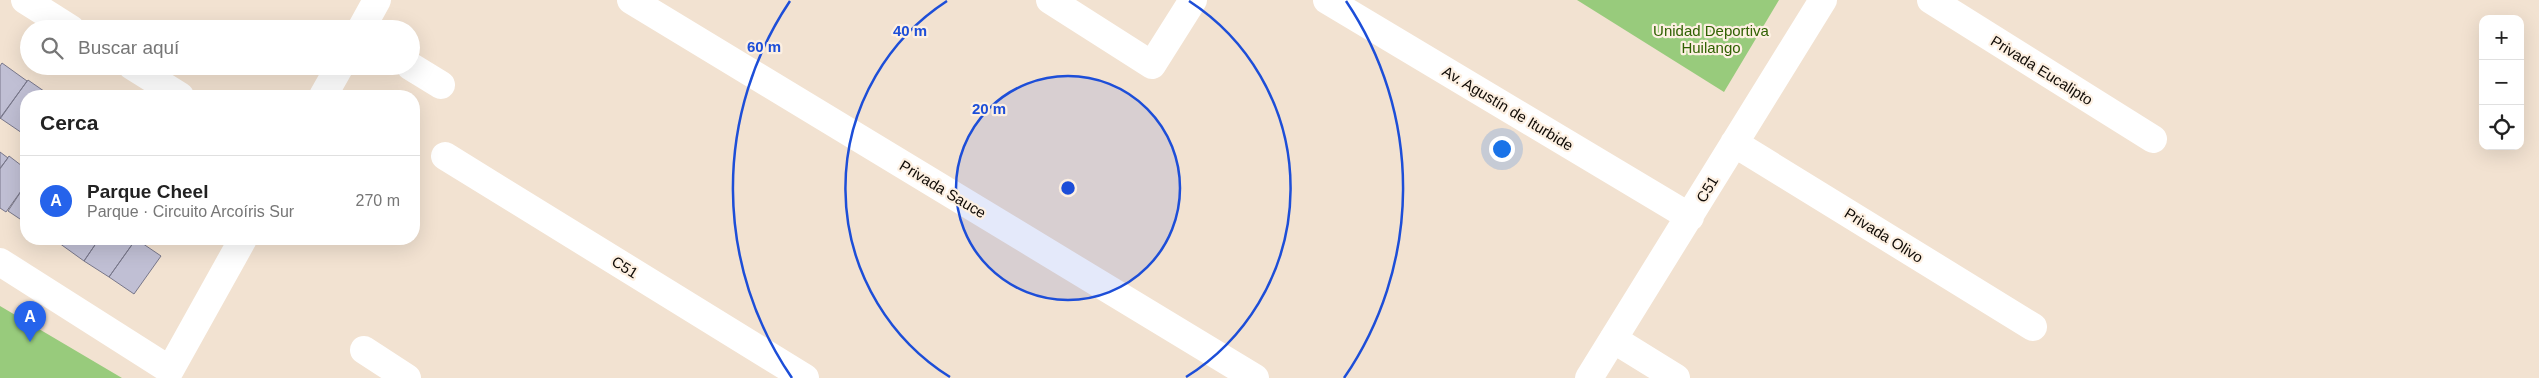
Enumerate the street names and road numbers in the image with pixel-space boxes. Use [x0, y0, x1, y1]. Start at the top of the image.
street label: Privada Eucalipto [1988, 32, 2096, 108]
street label: Av. Agustín de Iturbide [1440, 62, 1576, 154]
street label: Privada Sauce [897, 157, 989, 221]
street label: C51 [1693, 173, 1721, 205]
street label: Privada Olivo [1842, 204, 1926, 266]
street label: C51 [609, 252, 641, 282]

